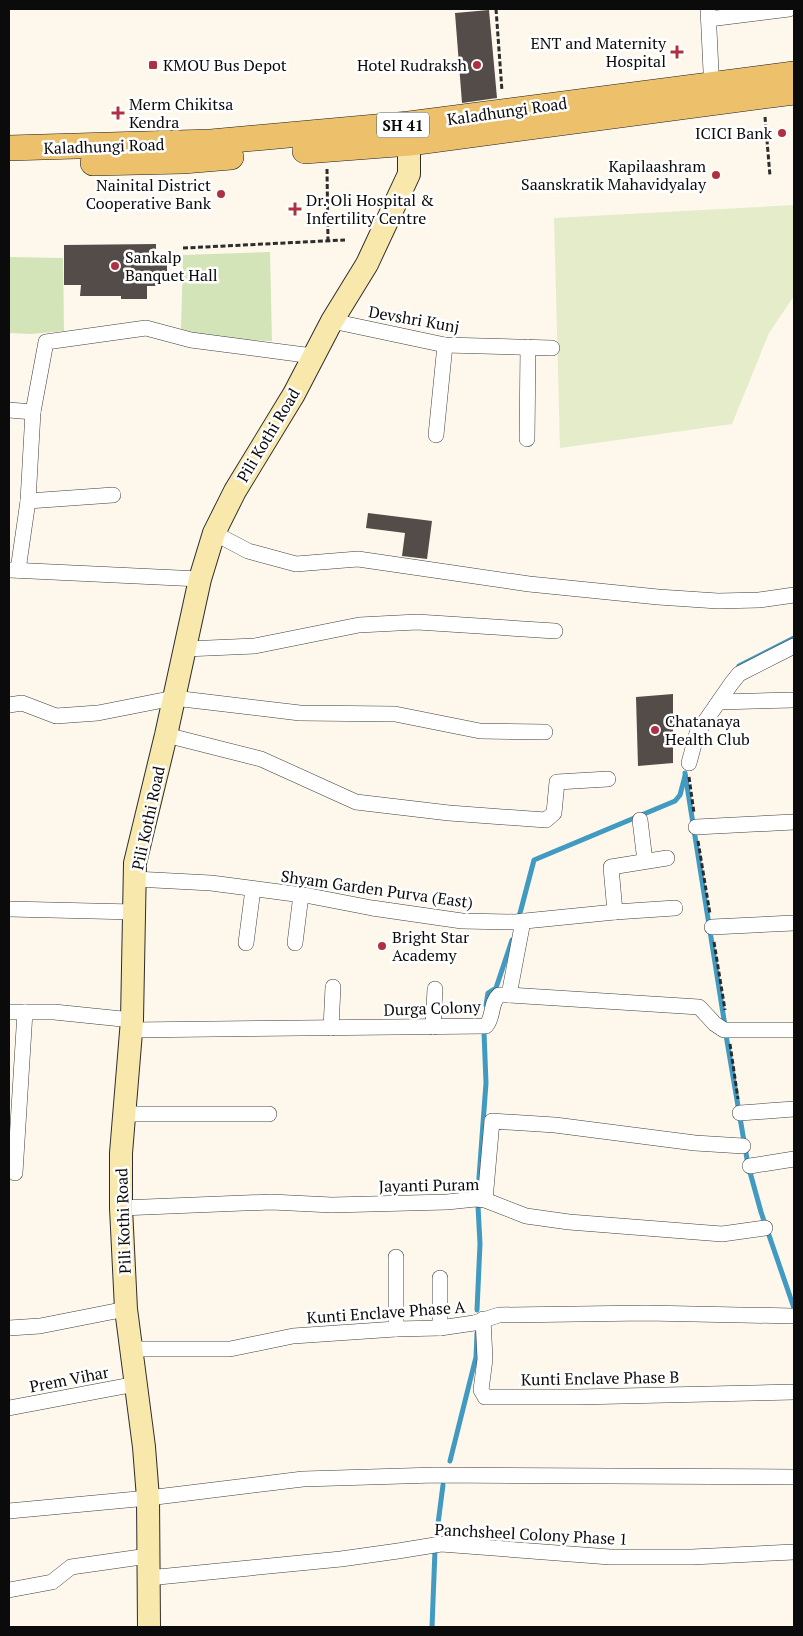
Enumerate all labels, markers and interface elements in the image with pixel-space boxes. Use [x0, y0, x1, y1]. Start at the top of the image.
place label: ENT and Maternity Hospital [530, 32, 667, 72]
marker: ENT and Maternity Hospital [670, 45, 684, 59]
place label: KMOU Bus Depot [163, 54, 287, 76]
place label: Hotel Rudraksh [357, 54, 468, 76]
marker: KMOU Bus Depot [147, 59, 159, 71]
marker: Hotel Rudraksh [471, 59, 483, 71]
street label: Kaladhungi Road [446, 92, 569, 130]
place label: Merm Chikitsa Kendra [129, 93, 233, 133]
marker: Merm Chikitsa Kendra [111, 106, 125, 120]
road number: SH 41 [377, 112, 429, 138]
place label: ICICI Bank [695, 122, 773, 144]
marker: ICICI Bank [776, 127, 788, 139]
street label: Kaladhungi Road [43, 133, 165, 159]
place label: Kapilaashram Saanskratik Mahavidyalay [521, 155, 707, 195]
marker: Kapilaashram Saanskratik Mahavidyalay [710, 169, 722, 181]
place label: Nainital District Cooperative Bank [86, 174, 212, 214]
marker: Nainital District Cooperative Bank [215, 188, 227, 200]
place label: Dr. Oli Hospital & Infertility Centre [306, 189, 434, 229]
marker: Dr. Oli Hospital & Infertility Centre [288, 202, 302, 216]
place label: Sankalp Banquet Hall [125, 246, 218, 286]
marker: Sankalp Banquet Hall [109, 260, 121, 272]
street label: Devshri Kunj [367, 300, 461, 338]
street label: Pili Kothi Road [231, 384, 305, 486]
place label: Chatanaya Health Club [665, 710, 750, 750]
marker: Chatanaya Health Club [649, 724, 661, 736]
street label: Pili Kothi Road [126, 764, 170, 872]
street label: Shyam Garden Purva (East) [280, 865, 474, 913]
place label: Bright Star Academy [392, 926, 470, 966]
marker: Bright Star Academy [376, 940, 388, 952]
street label: Durga Colony [383, 995, 482, 1021]
street label: Pili Kothi Road [110, 1168, 136, 1274]
street label: Jayanti Puram [379, 1173, 480, 1197]
street label: Kunti Enclave Phase A [306, 1295, 466, 1329]
street label: Prem Vihar [27, 1360, 111, 1397]
street label: Kunti Enclave Phase B [521, 1366, 679, 1390]
street label: Panchsheel Colony Phase 1 [434, 1518, 628, 1550]

